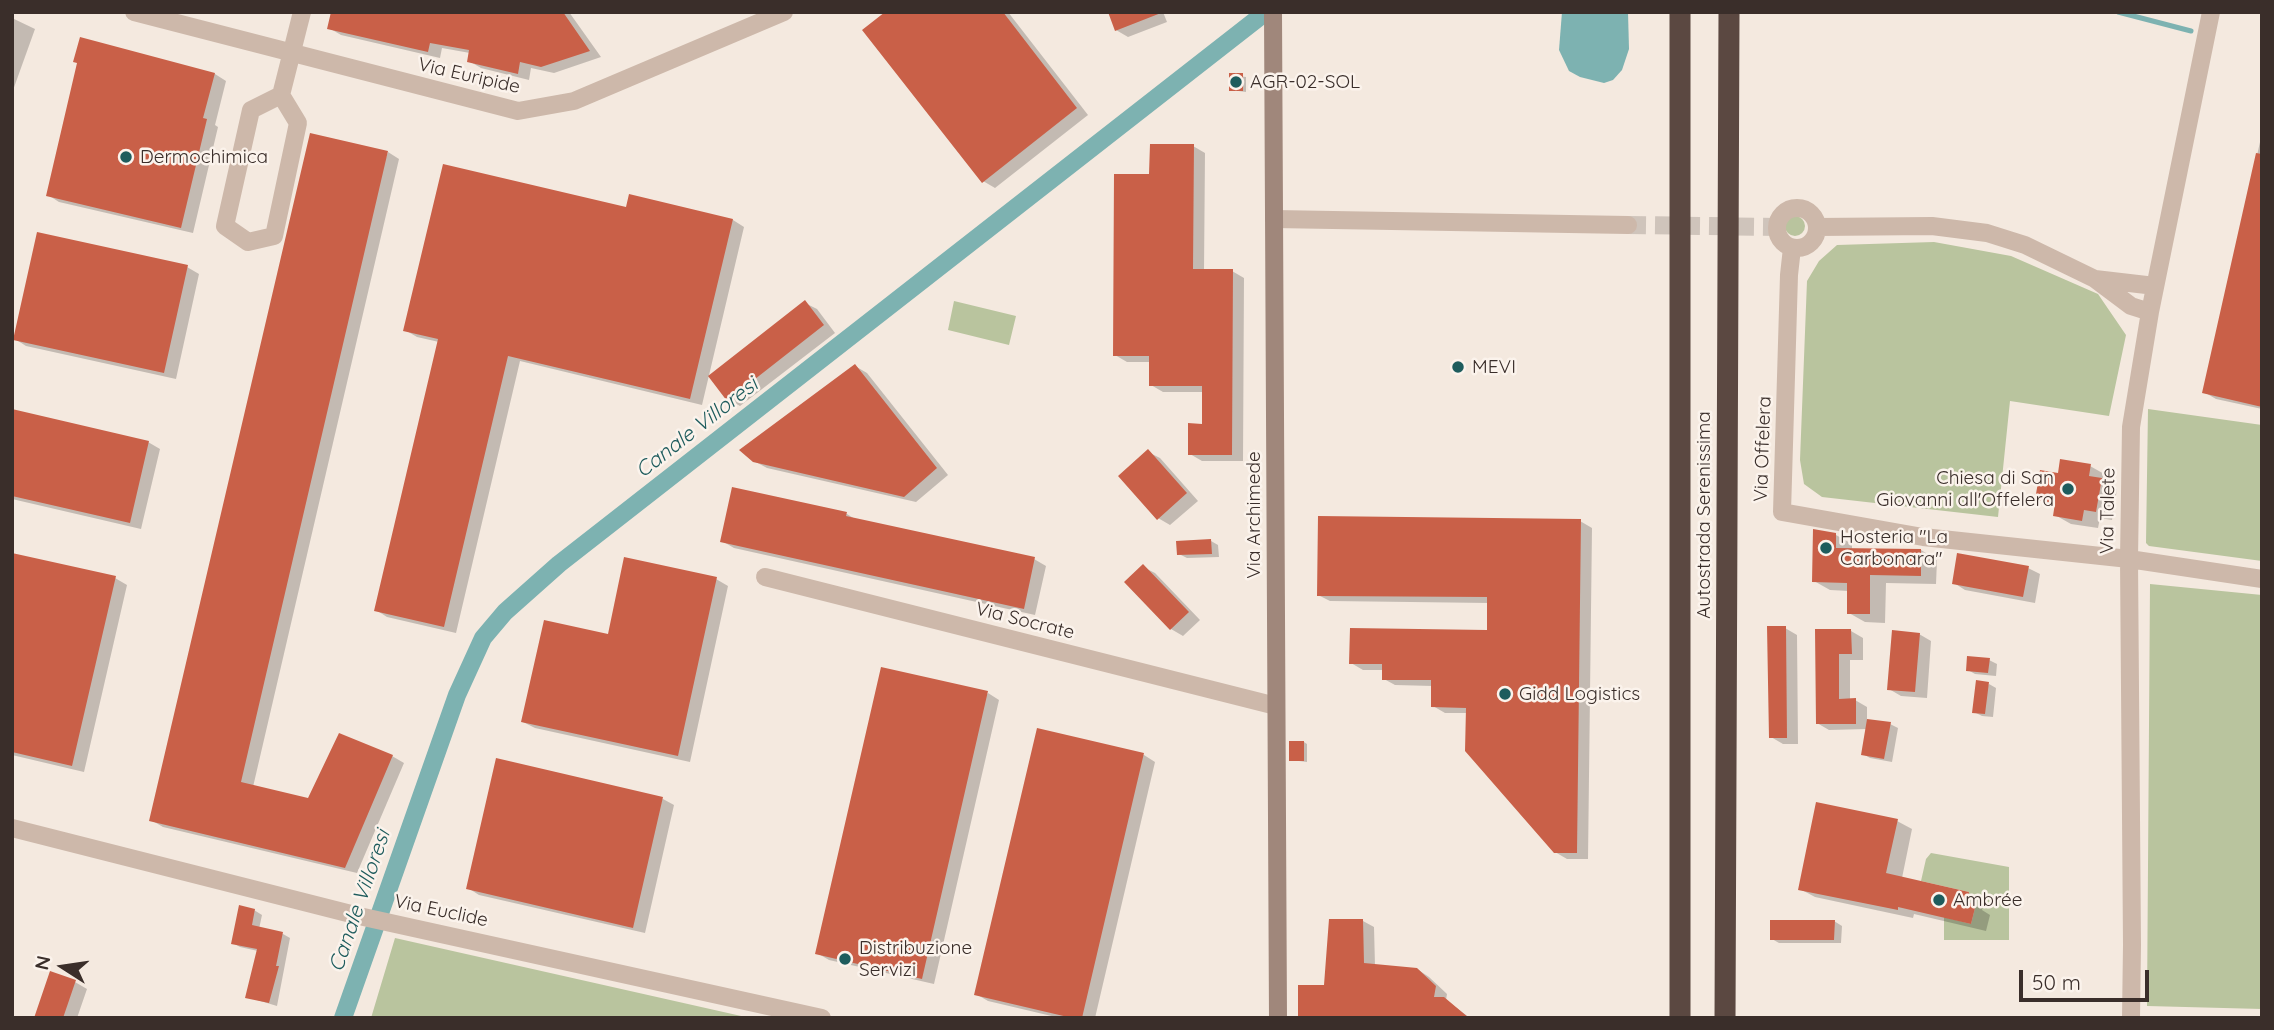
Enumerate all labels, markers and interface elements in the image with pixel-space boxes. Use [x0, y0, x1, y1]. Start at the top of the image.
street label: Via Euripide [416, 53, 522, 99]
place label: AGR-02-SOL [1250, 71, 1360, 93]
marker: AGR-02-SOL [1228, 74, 1244, 90]
place label: Dermochimica [140, 146, 268, 168]
marker: Dermochimica [118, 149, 134, 165]
place label: MEVI [1472, 356, 1516, 378]
marker: MEVI [1450, 359, 1466, 375]
water label: Canale Villoresi [631, 373, 763, 483]
street label: Via Offelera [1750, 396, 1776, 502]
street label: Autostrada Serenissima [1693, 411, 1715, 619]
street label: Via Archimede [1243, 451, 1265, 579]
place label: Chiesa di San Giovanni all'Offelera [1876, 467, 2054, 511]
street label: Via Talete [2096, 468, 2120, 554]
marker: Chiesa di San Giovanni all'Offelera [2060, 481, 2076, 497]
place label: Hosteria "La Carbonara" [1840, 526, 1948, 570]
marker: Hosteria "La Carbonara" [1818, 540, 1834, 556]
street label: Via Socrate [973, 598, 1077, 644]
place label: Gidd Logistics [1519, 683, 1640, 705]
marker: Gidd Logistics [1497, 686, 1513, 702]
water label: Canale Villoresi [324, 827, 396, 975]
place label: Ambrée [1953, 889, 2023, 911]
street label: Via Euclide [392, 890, 490, 932]
marker: Ambrée [1931, 892, 1947, 908]
north arrow [28, 932, 98, 1002]
place label: Distribuzione Servizi [859, 937, 972, 981]
marker: Distribuzione Servizi [837, 951, 853, 967]
text: N [29, 953, 56, 972]
scale bar [2022, 956, 2152, 1000]
text: 50 m [2032, 969, 2081, 995]

